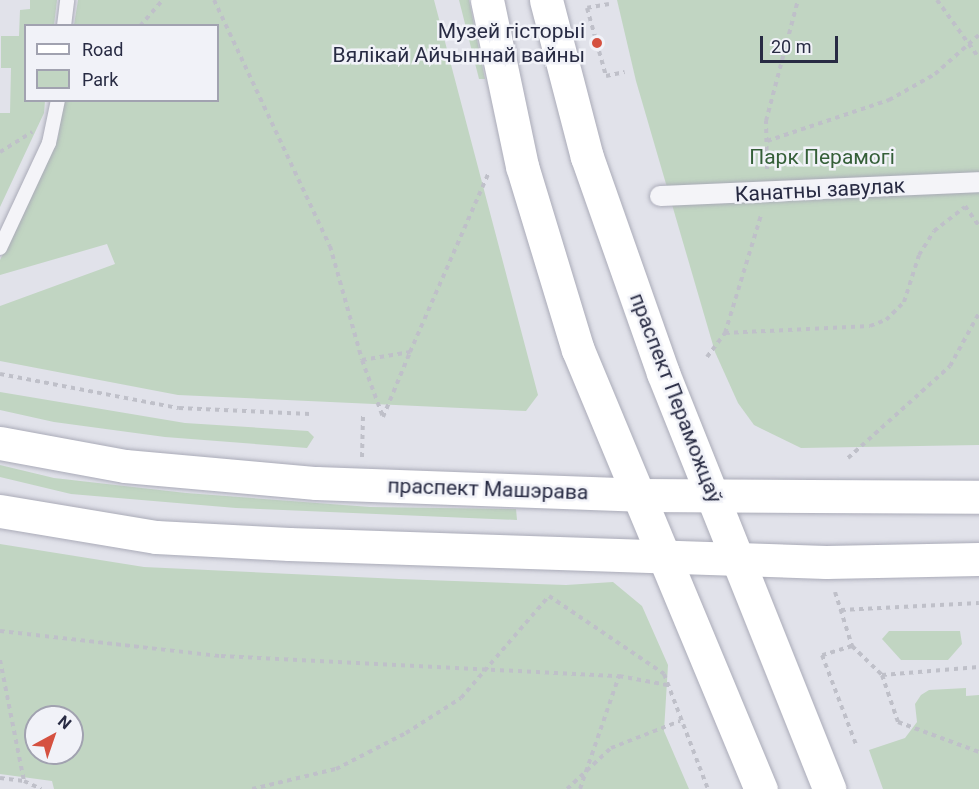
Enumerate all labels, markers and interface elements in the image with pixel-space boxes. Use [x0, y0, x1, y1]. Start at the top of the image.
place label: Музей гісторыі Вялікай Айчыннай вайны [333, 18, 585, 68]
legend [24, 24, 219, 102]
scale bar [763, 24, 841, 62]
marker: Музей гісторыі Вялікай Айчыннай вайны [590, 36, 604, 50]
text: 20 m [771, 36, 811, 57]
text: Road [82, 39, 123, 60]
text: Park [82, 69, 118, 90]
park label: Парк Перамогі [749, 144, 895, 170]
street label: Канатны завулак [734, 173, 906, 207]
street label: праспект Пераможцаў [624, 290, 728, 506]
street label: праспект Машэрава [387, 473, 589, 505]
north arrow [24, 705, 84, 765]
text: N [54, 711, 75, 733]

